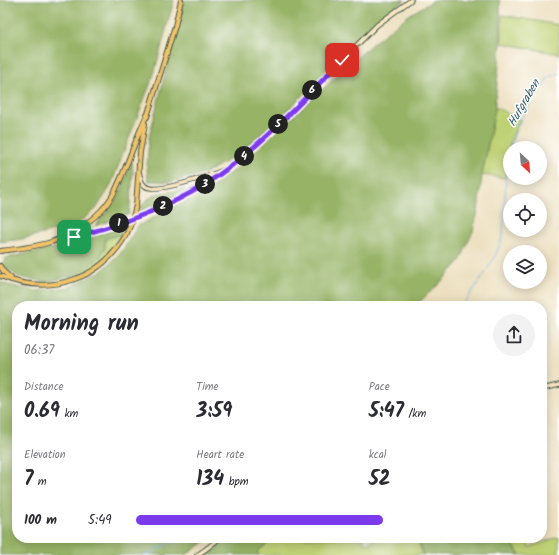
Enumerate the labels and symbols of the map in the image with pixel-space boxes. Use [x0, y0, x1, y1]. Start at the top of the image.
pin [325, 43, 359, 77]
water label: Hufgraben [503, 74, 546, 130]
pin: 6 [302, 80, 322, 100]
pin: 5 [268, 114, 288, 134]
north arrow [503, 141, 547, 185]
pin: 4 [234, 146, 254, 166]
pin: 3 [195, 174, 215, 194]
pin: 2 [153, 196, 173, 216]
pin: 1 [109, 213, 129, 233]
pin [57, 220, 91, 254]

